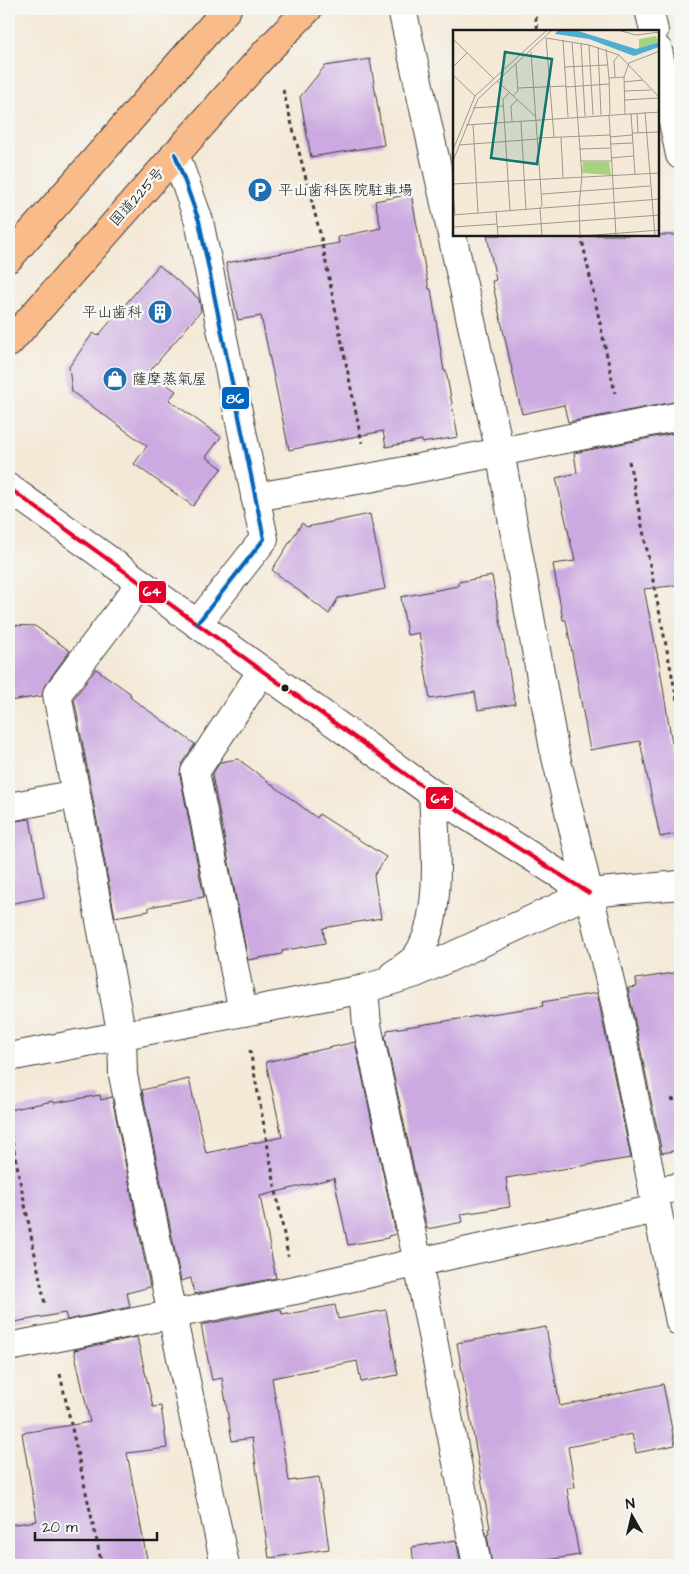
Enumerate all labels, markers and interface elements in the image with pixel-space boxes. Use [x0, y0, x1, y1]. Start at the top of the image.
inset map [453, 30, 659, 236]
street label: 国道225号 [105, 163, 169, 231]
parking icon: 平山歯科医院駐車場 [247, 177, 273, 203]
place label: 平山歯科医院駐車場 [278, 180, 413, 201]
building icon: 平山歯科 [147, 299, 173, 325]
place label: 平山歯科 [82, 302, 142, 323]
shop icon: 薩摩蒸氣屋 [102, 366, 128, 392]
place label: 薩摩蒸氣屋 [132, 369, 207, 390]
line badge: 86 [221, 386, 250, 410]
text: 86 [226, 389, 244, 409]
line badge: 64 [138, 580, 167, 604]
text: 64 [143, 582, 162, 602]
unlabelled marker [280, 683, 290, 693]
line badge: 64 [425, 786, 454, 810]
text: 64 [431, 789, 450, 809]
north arrow [606, 1492, 656, 1542]
text: N [625, 1494, 636, 1515]
scale bar [35, 1509, 158, 1541]
text: 20 m [42, 1517, 78, 1538]

